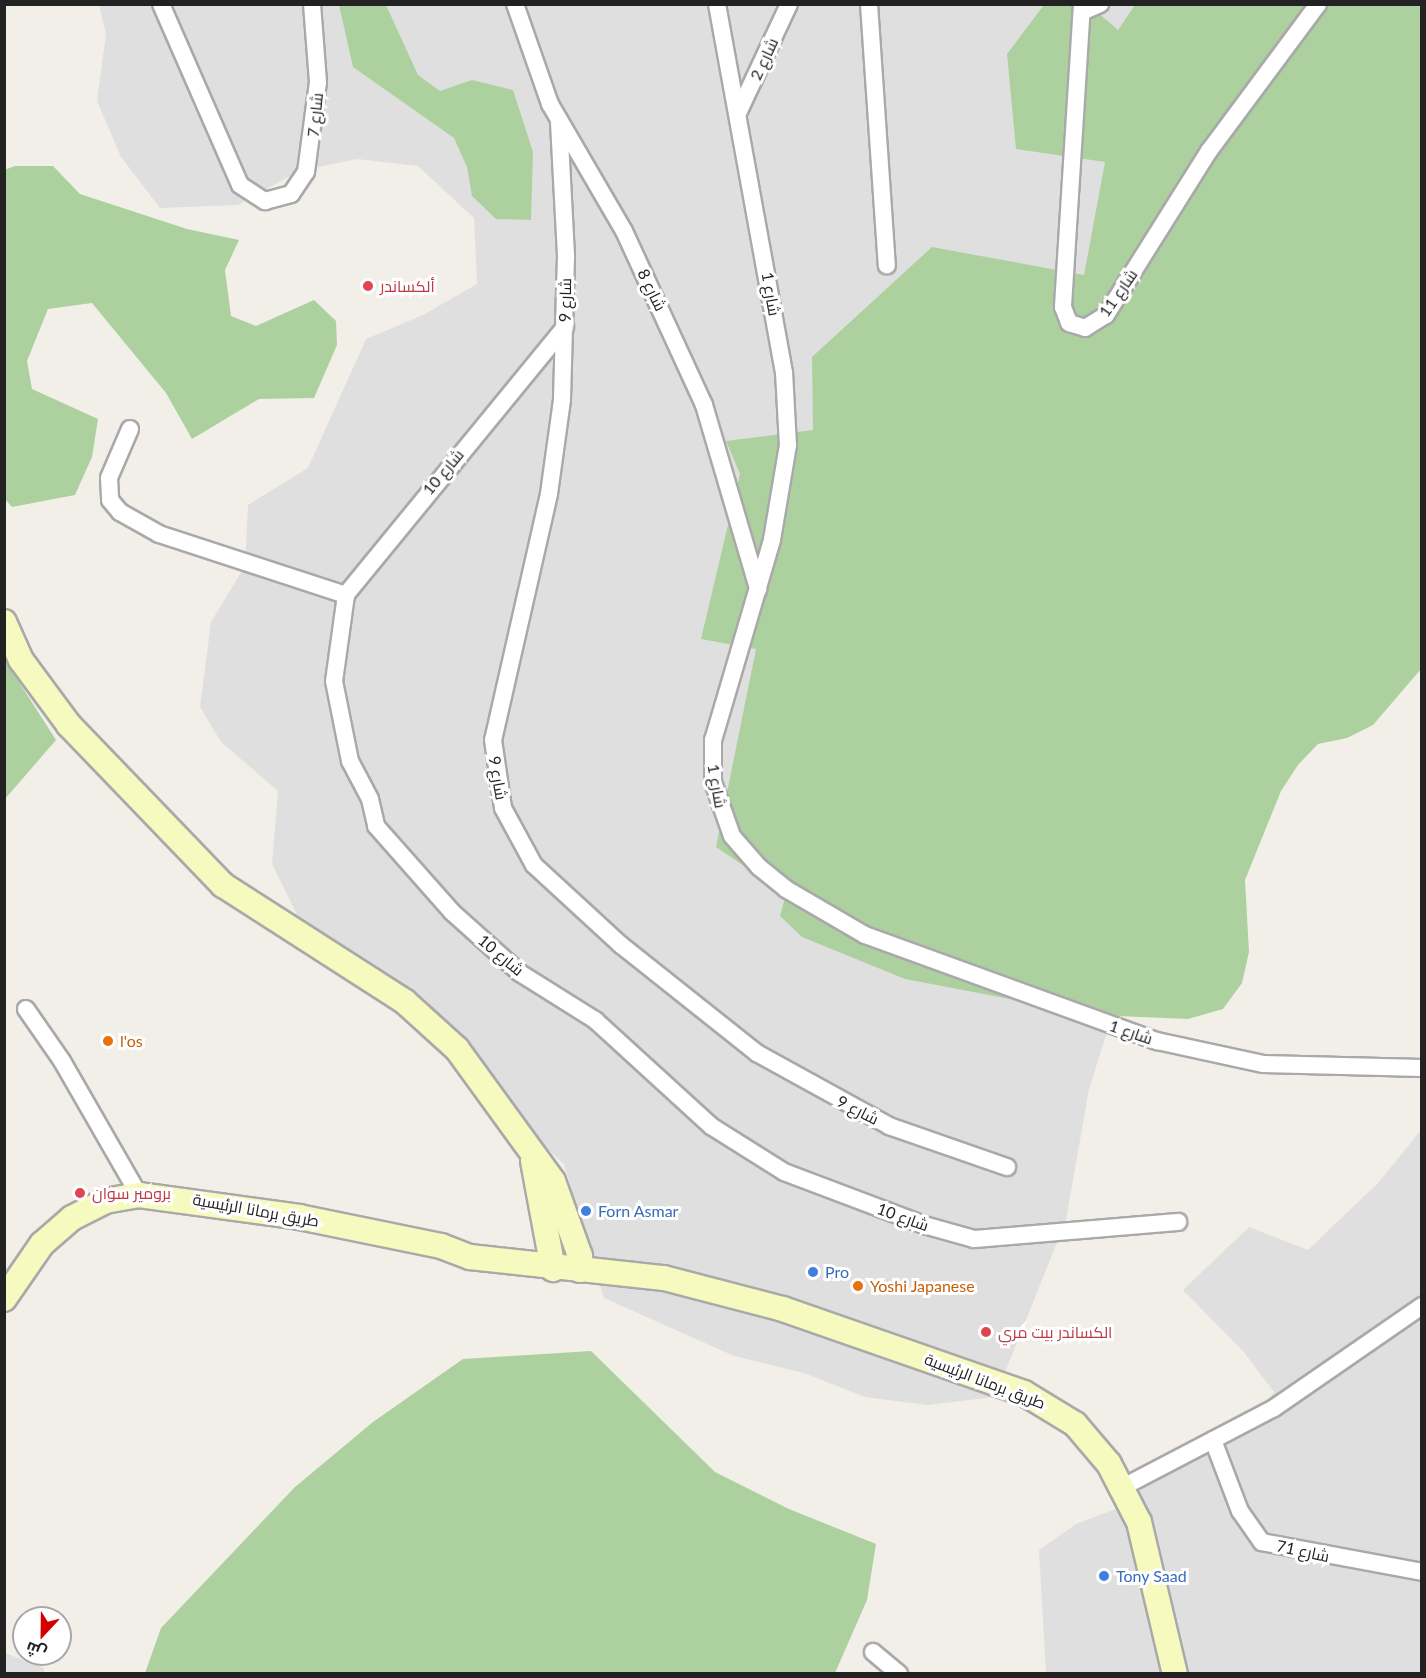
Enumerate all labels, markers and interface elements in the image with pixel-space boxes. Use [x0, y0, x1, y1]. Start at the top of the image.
street label: شارع 2 [746, 35, 782, 83]
street label: شارع 7 [303, 92, 327, 138]
street label: شارع 8 [634, 266, 670, 314]
street label: شارع 11 [1095, 266, 1141, 320]
street label: شارع 1 [758, 270, 784, 318]
place label: ألكساندر [380, 276, 435, 296]
street label: شارع 9 [555, 278, 575, 322]
marker: ألكساندر [361, 279, 375, 293]
street label: شارع 10 [418, 445, 468, 499]
street label: شارع 9 [485, 754, 511, 802]
street label: شارع 1 [704, 762, 730, 810]
street label: شارع 10 [474, 930, 528, 980]
street label: شارع 1 [1107, 1016, 1155, 1048]
place label: l'os [120, 1031, 143, 1051]
marker: l'os [101, 1034, 115, 1048]
street label: شارع 9 [834, 1091, 882, 1129]
place label: برومير سوان [92, 1183, 171, 1203]
marker: برومير سوان [73, 1186, 87, 1200]
street label: طريق برمانا الرئيسية [191, 1189, 321, 1231]
street label: شارع 10 [875, 1199, 931, 1235]
place label: Forn Asmar [598, 1201, 679, 1221]
marker: Forn Asmar [579, 1204, 593, 1218]
place label: Pro [825, 1262, 849, 1282]
marker: Pro [806, 1265, 820, 1279]
place label: Yoshi Japanese [870, 1276, 975, 1296]
marker: Yoshi Japanese [851, 1279, 865, 1293]
place label: الكساندر بيت مري [998, 1322, 1112, 1342]
marker: الكساندر بيت مري [979, 1325, 993, 1339]
street label: طريق برمانا الرئيسية [922, 1349, 1048, 1413]
street label: شارع 71 [1275, 1536, 1331, 1566]
place label: Tony Saad [1116, 1566, 1187, 1586]
marker: Tony Saad [1097, 1569, 1111, 1583]
north arrow [12, 1606, 72, 1666]
text: ش [23, 1639, 49, 1664]

